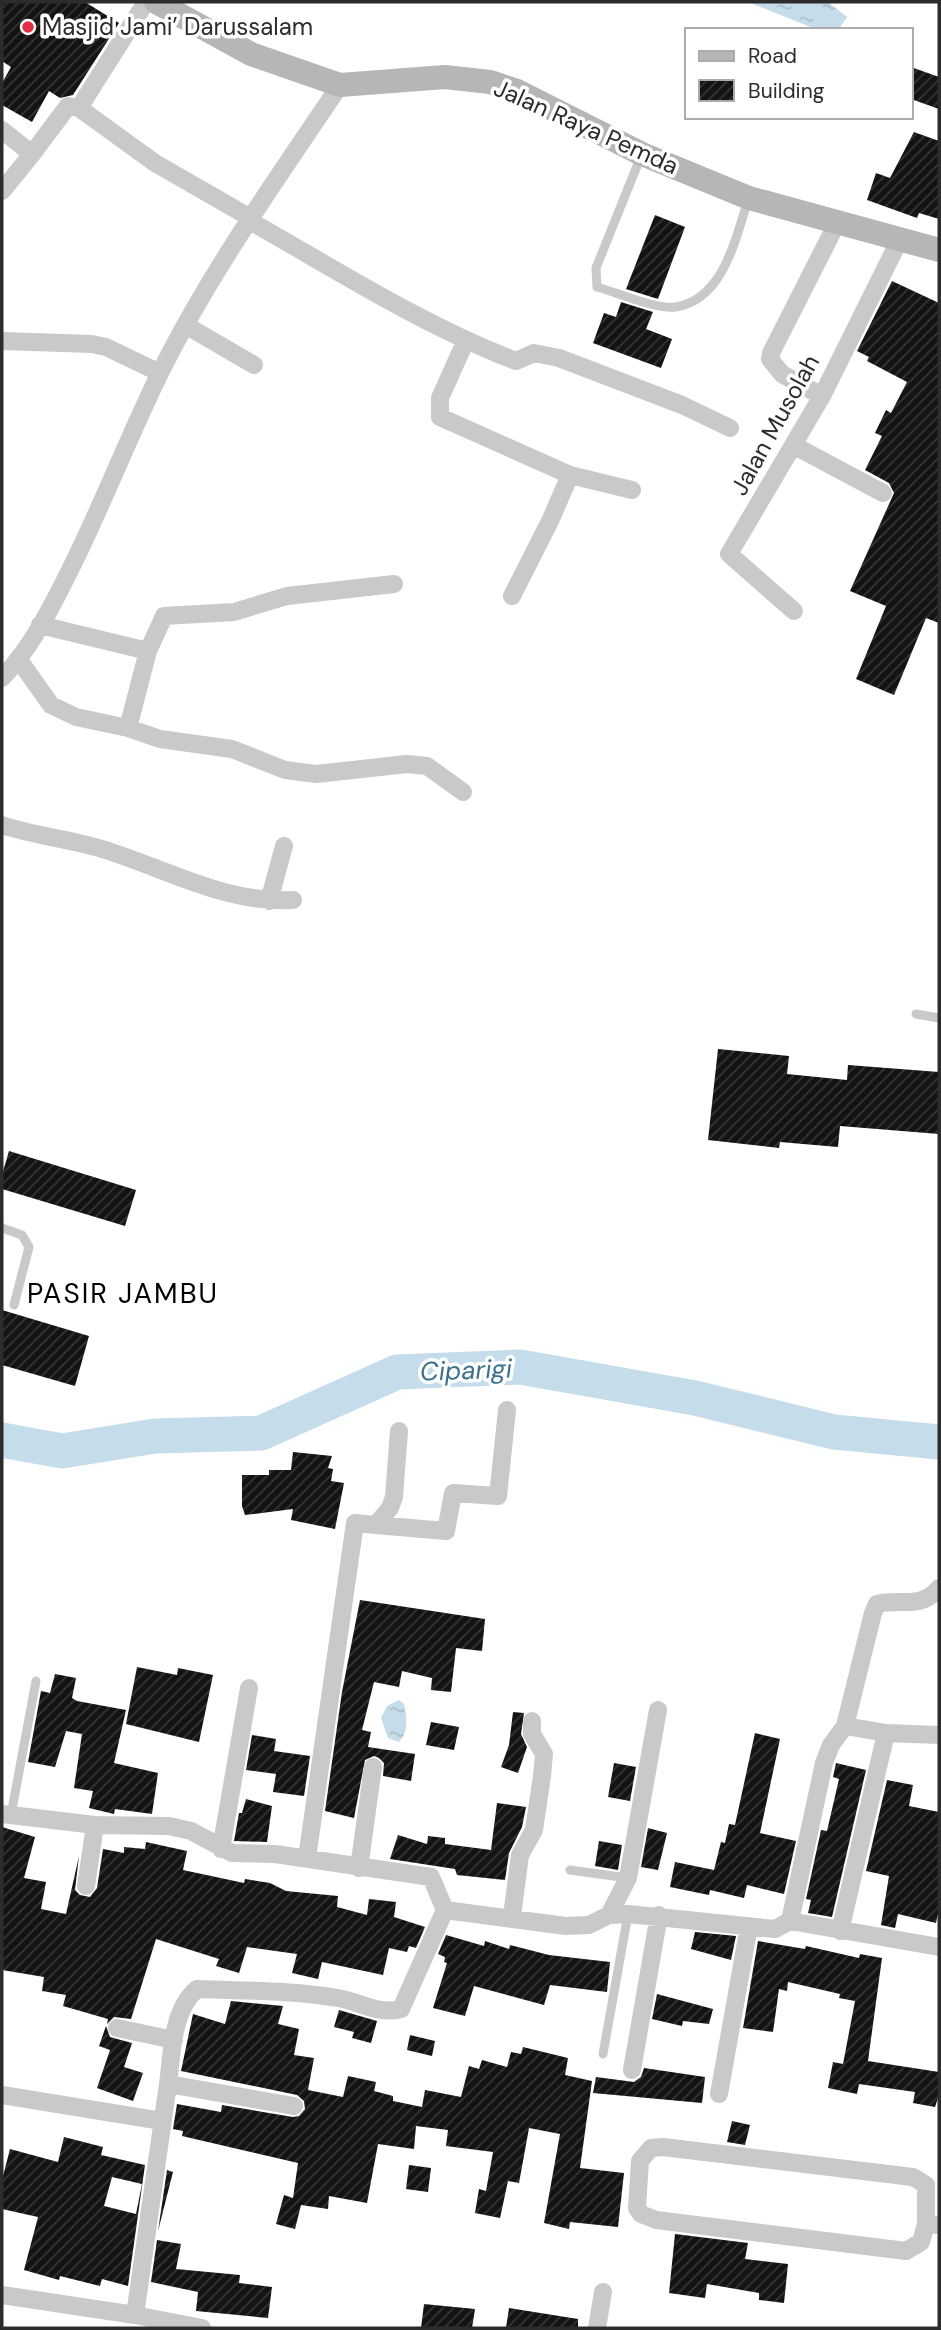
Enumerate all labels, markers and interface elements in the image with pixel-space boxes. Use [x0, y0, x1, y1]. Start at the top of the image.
place label: Masjid Jami’ Darussalam [42, 11, 313, 42]
marker: Masjid Jami’ Darussalam [20, 19, 36, 35]
legend [685, 28, 913, 119]
text: Road [748, 42, 797, 70]
street label: Jalan Raya Pemda [489, 72, 683, 181]
text: Building [748, 77, 825, 105]
street label: Jalan Musolah [723, 349, 826, 501]
district label: PASIR JAMBU [27, 1275, 219, 1312]
water label: Ciparigi [419, 1351, 513, 1389]

